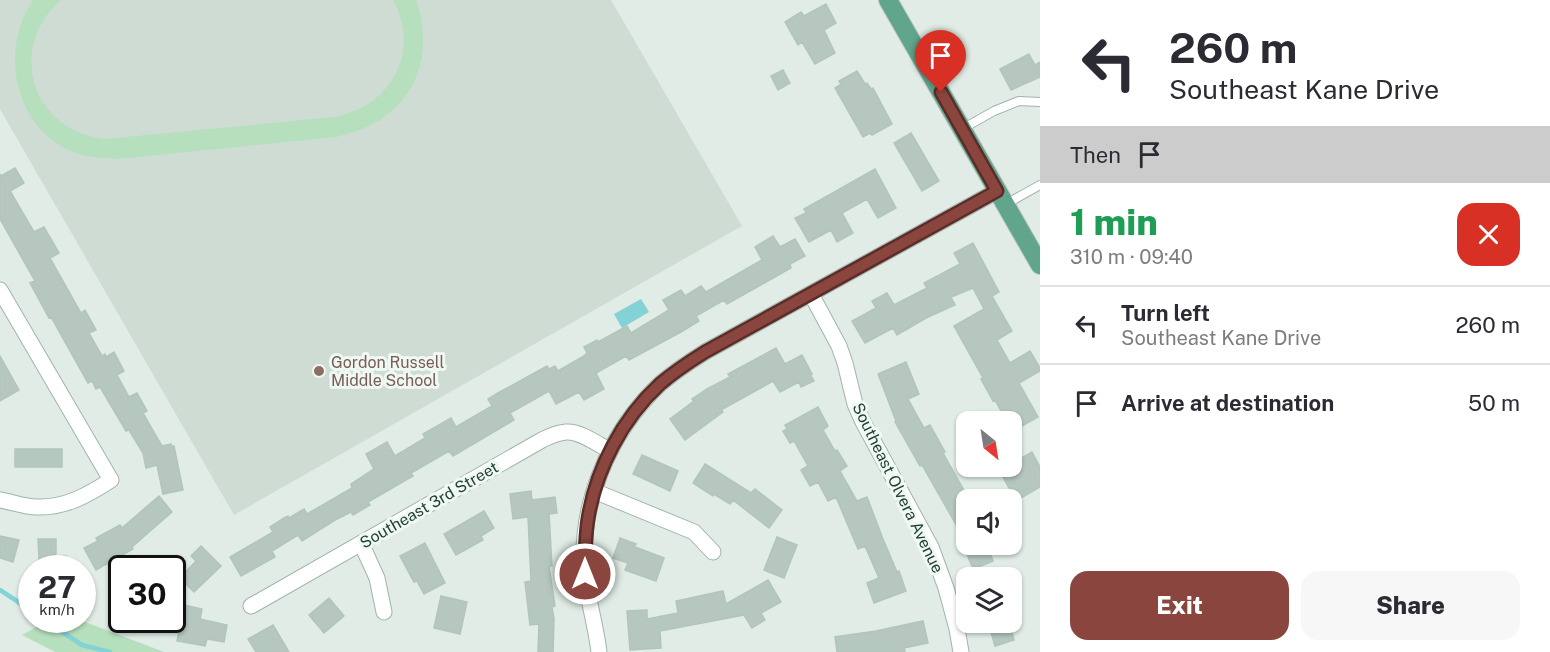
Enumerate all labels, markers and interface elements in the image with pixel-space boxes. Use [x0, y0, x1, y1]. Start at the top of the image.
text: 260 m [1169, 23, 1297, 72]
icon: left [1070, 24, 1148, 102]
pin [915, 30, 966, 92]
icon: arrive [924, 39, 957, 72]
text: Southeast Kane Drive [1169, 73, 1439, 105]
icon: arrive [1133, 138, 1166, 171]
text: Then [1070, 142, 1121, 168]
text: 1 min [1070, 201, 1158, 243]
button: close [1457, 203, 1520, 266]
text: 310 m · 09:40 [1070, 245, 1193, 269]
text: Turn left [1121, 300, 1210, 326]
icon: left [1070, 309, 1103, 342]
text: 260 m [1455, 312, 1520, 338]
text: Southeast Kane Drive [1121, 326, 1321, 350]
place label: Gordon Russell Middle School [331, 353, 444, 390]
marker: Gordon Russell Middle School [312, 364, 326, 378]
icon: arrive [1070, 387, 1103, 420]
text: Arrive at destination [1121, 390, 1334, 416]
text: 50 m [1468, 390, 1520, 416]
street label: Southeast Olvera Avenue [848, 400, 948, 576]
north arrow [956, 411, 1022, 477]
map controls [956, 411, 1022, 633]
street label: Southeast 3rd Street [356, 458, 502, 552]
button: sound [956, 489, 1022, 555]
position arrow [553, 542, 617, 606]
speed limit sign: 30 [108, 555, 186, 633]
button: layers [956, 567, 1022, 633]
text: 27 [38, 569, 76, 605]
button: Exit [1070, 571, 1289, 640]
button: Share [1301, 571, 1520, 640]
text: km/h [39, 601, 75, 618]

